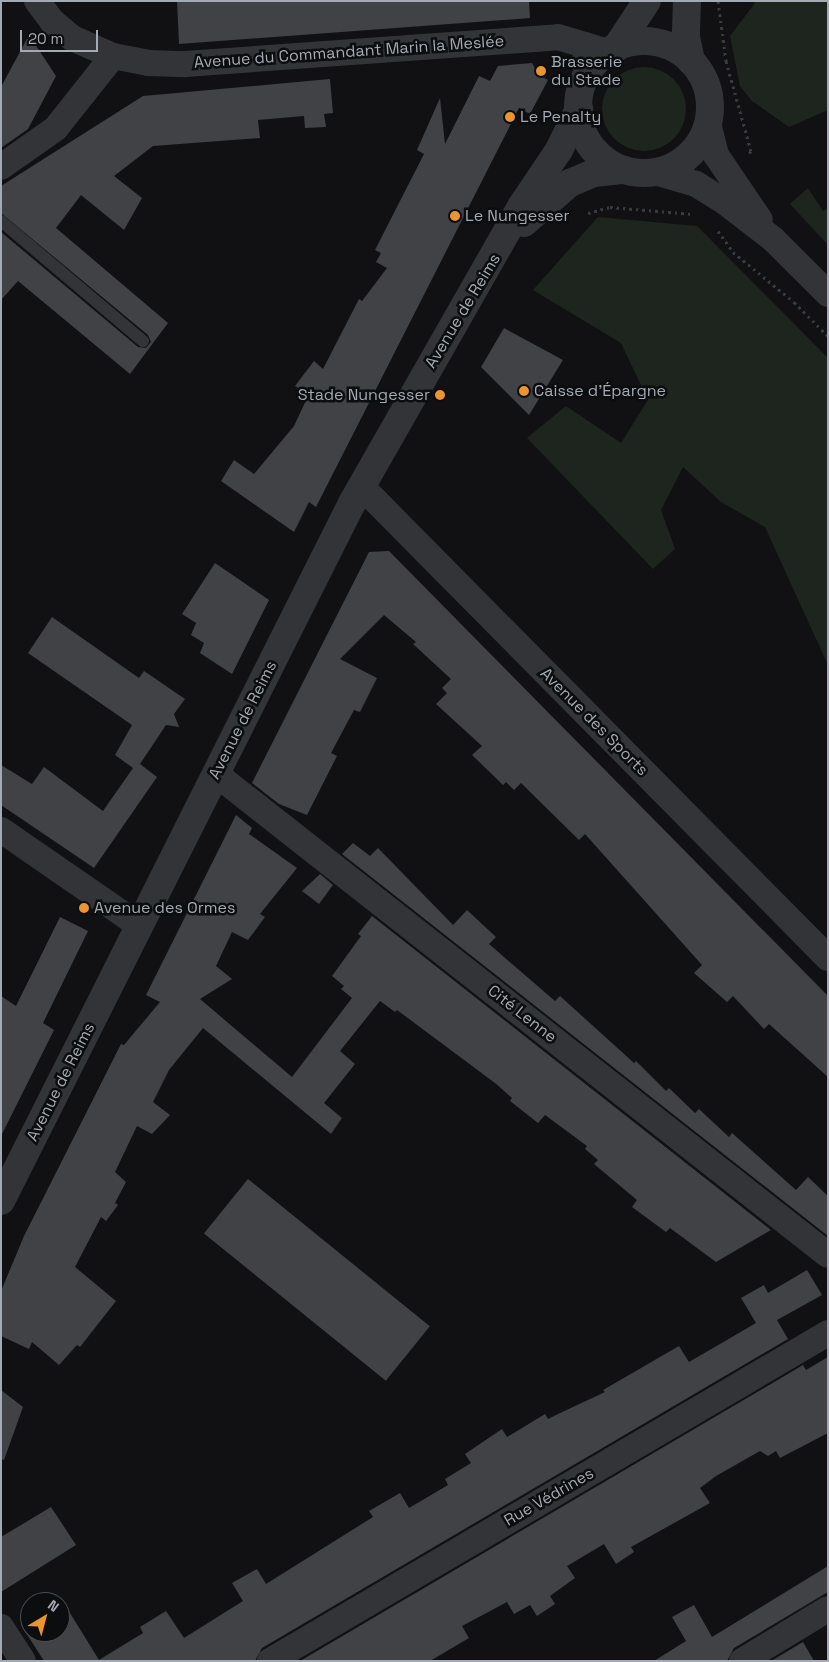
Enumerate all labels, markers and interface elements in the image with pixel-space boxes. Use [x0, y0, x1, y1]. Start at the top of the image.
scale bar [22, 20, 100, 52]
text: 20 m [28, 29, 63, 48]
street label: Avenue du Commandant Marin la Meslée [193, 32, 505, 72]
place label: Brasserie du Stade [551, 52, 622, 90]
marker: Brasserie du Stade [535, 65, 547, 77]
place label: Le Penalty [520, 107, 601, 127]
marker: Le Penalty [504, 111, 516, 123]
place label: Le Nungesser [465, 206, 570, 226]
marker: Le Nungesser [449, 210, 461, 222]
street label: Avenue de Reims [421, 250, 505, 372]
place label: Caisse d'Épargne [534, 381, 666, 401]
place label: Stade Nungesser [298, 385, 430, 405]
marker: Caisse d'Épargne [518, 385, 530, 397]
marker: Stade Nungesser [434, 389, 446, 401]
street label: Avenue de Reims [205, 658, 281, 782]
street label: Avenue des Sports [536, 664, 652, 780]
place label: Avenue des Ormes [94, 898, 235, 918]
marker: Avenue des Ormes [78, 902, 90, 914]
street label: Cité Lenne [484, 981, 560, 1047]
street label: Avenue de Reims [23, 1020, 99, 1144]
street label: Rue Védrines [501, 1464, 597, 1530]
north arrow [20, 1592, 70, 1642]
text: N [44, 1596, 63, 1616]

